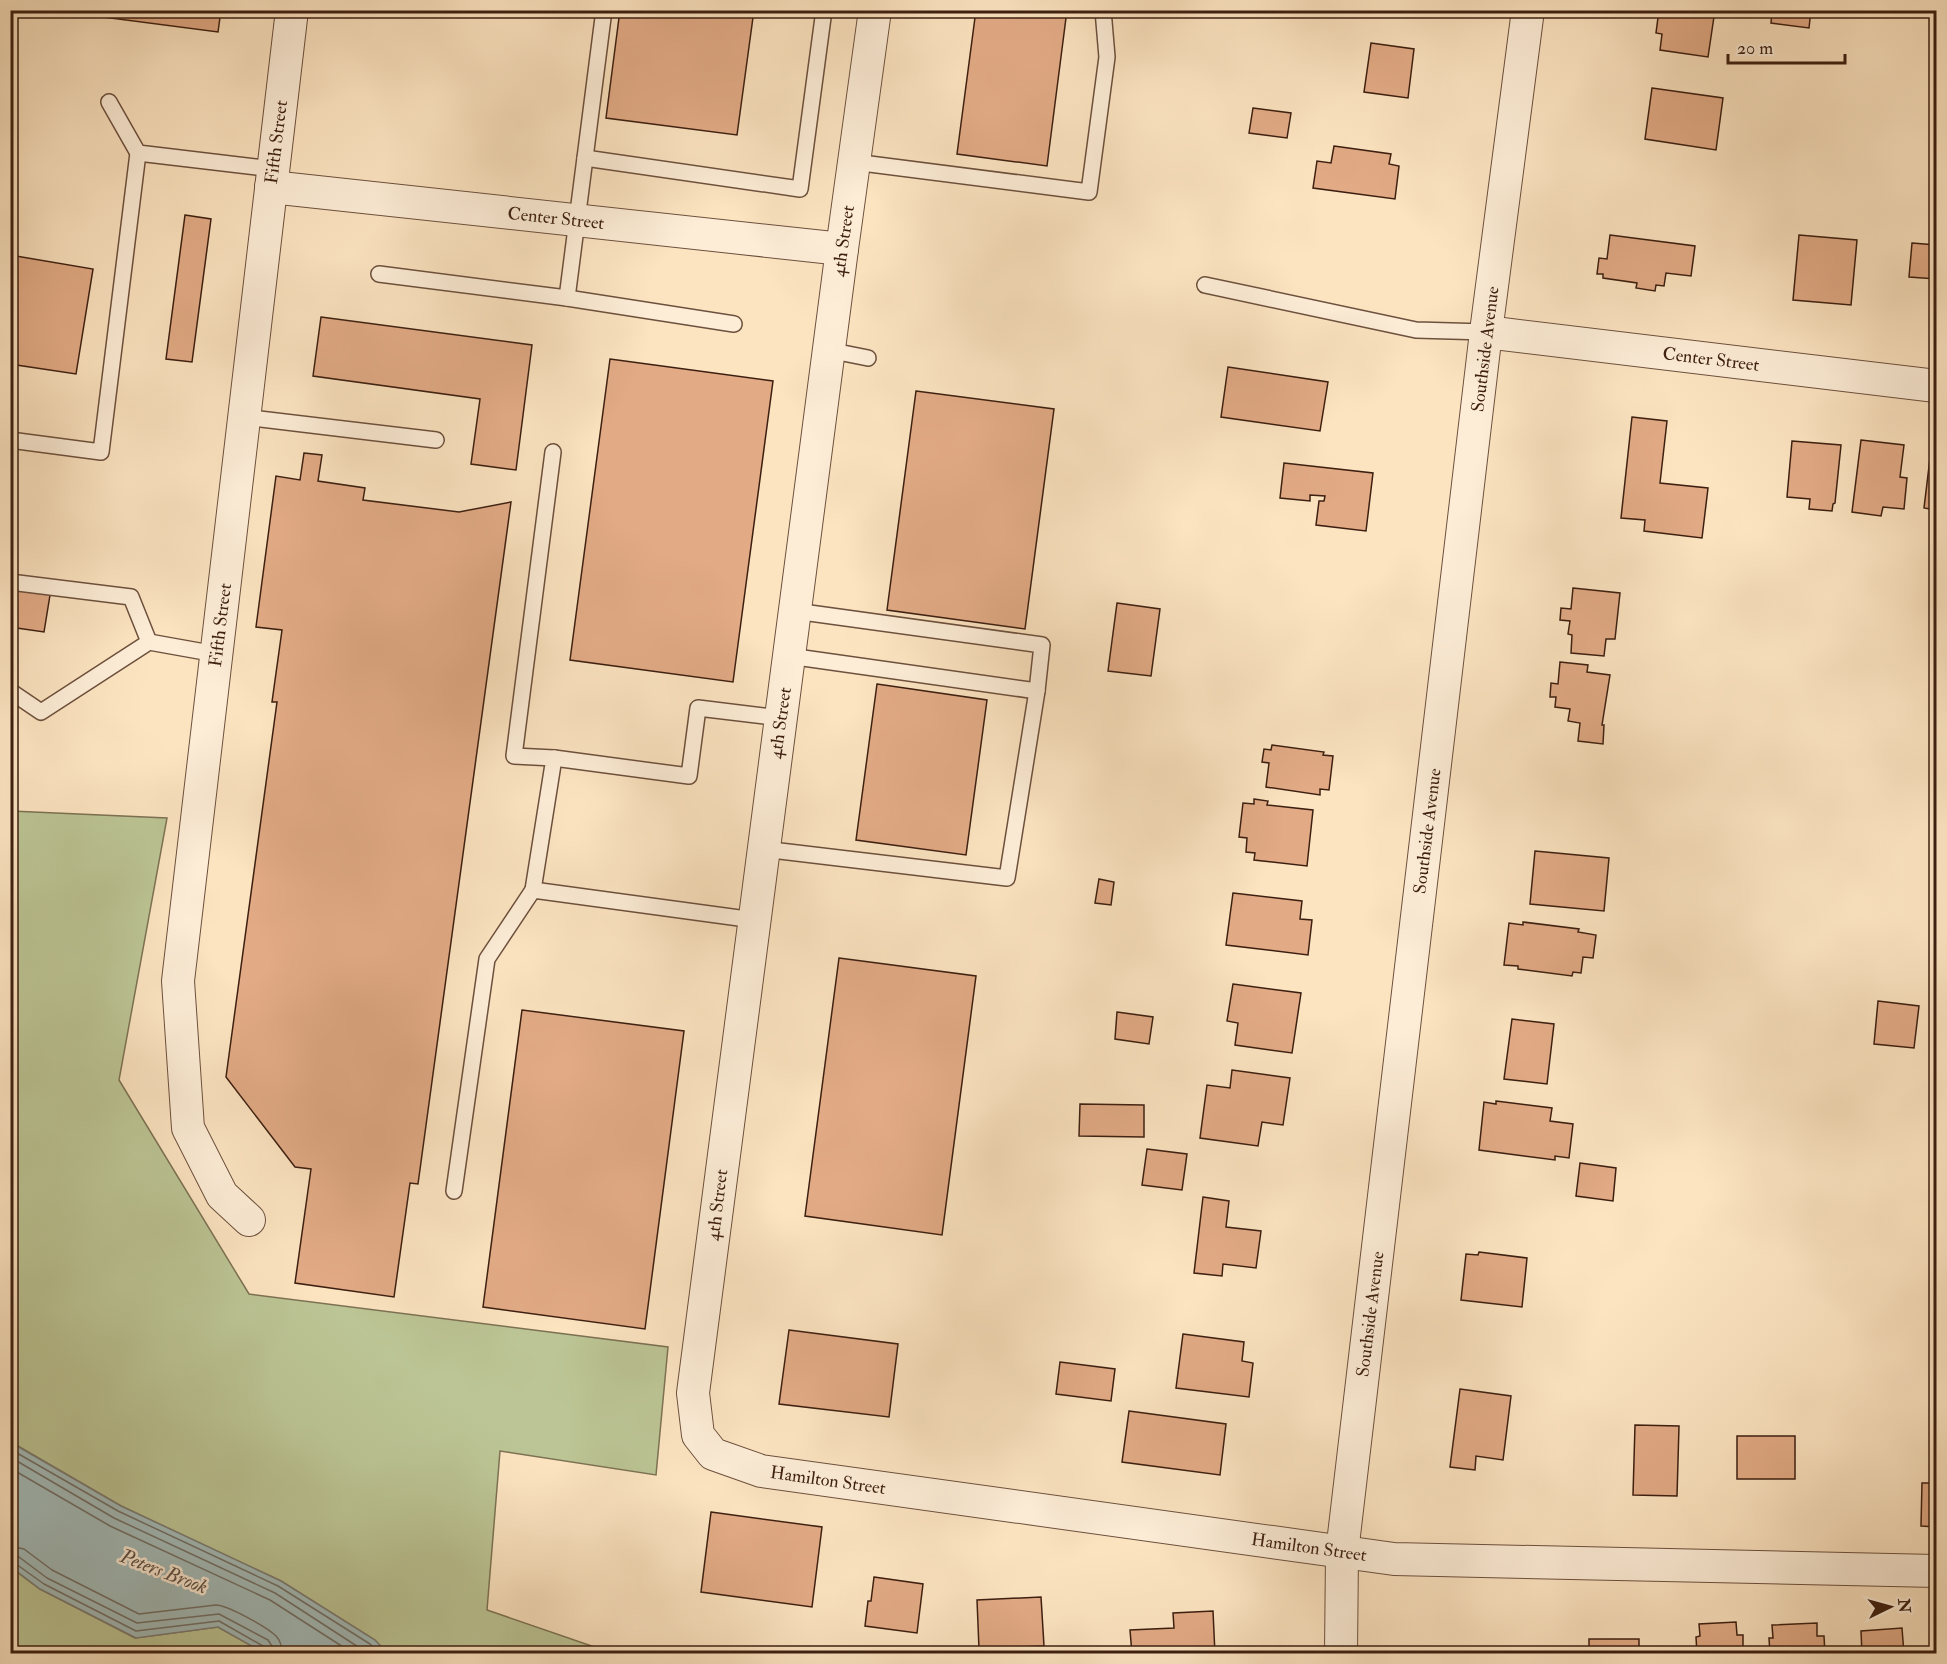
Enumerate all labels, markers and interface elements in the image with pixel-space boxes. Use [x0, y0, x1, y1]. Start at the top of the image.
scale bar [1728, 27, 1845, 65]
text: 20 m [1737, 37, 1773, 60]
street label: Fifth Street [260, 99, 293, 185]
street label: Center Street [506, 202, 606, 235]
street label: 4th Street [827, 204, 860, 278]
street label: Southside Avenue [1466, 284, 1505, 413]
street label: Center Street [1661, 342, 1761, 377]
street label: Fifth Street [204, 582, 237, 668]
street label: 4th Street [764, 686, 797, 760]
street label: Southside Avenue [1408, 766, 1447, 895]
street label: 4th Street [702, 1168, 733, 1242]
street label: Southside Avenue [1351, 1249, 1390, 1378]
street label: Hamilton Street [769, 1461, 887, 1500]
street label: Hamilton Street [1250, 1528, 1368, 1567]
water label: Peters Brook [116, 1543, 211, 1600]
north arrow [1860, 1577, 1920, 1637]
text: N [1893, 1597, 1915, 1614]

